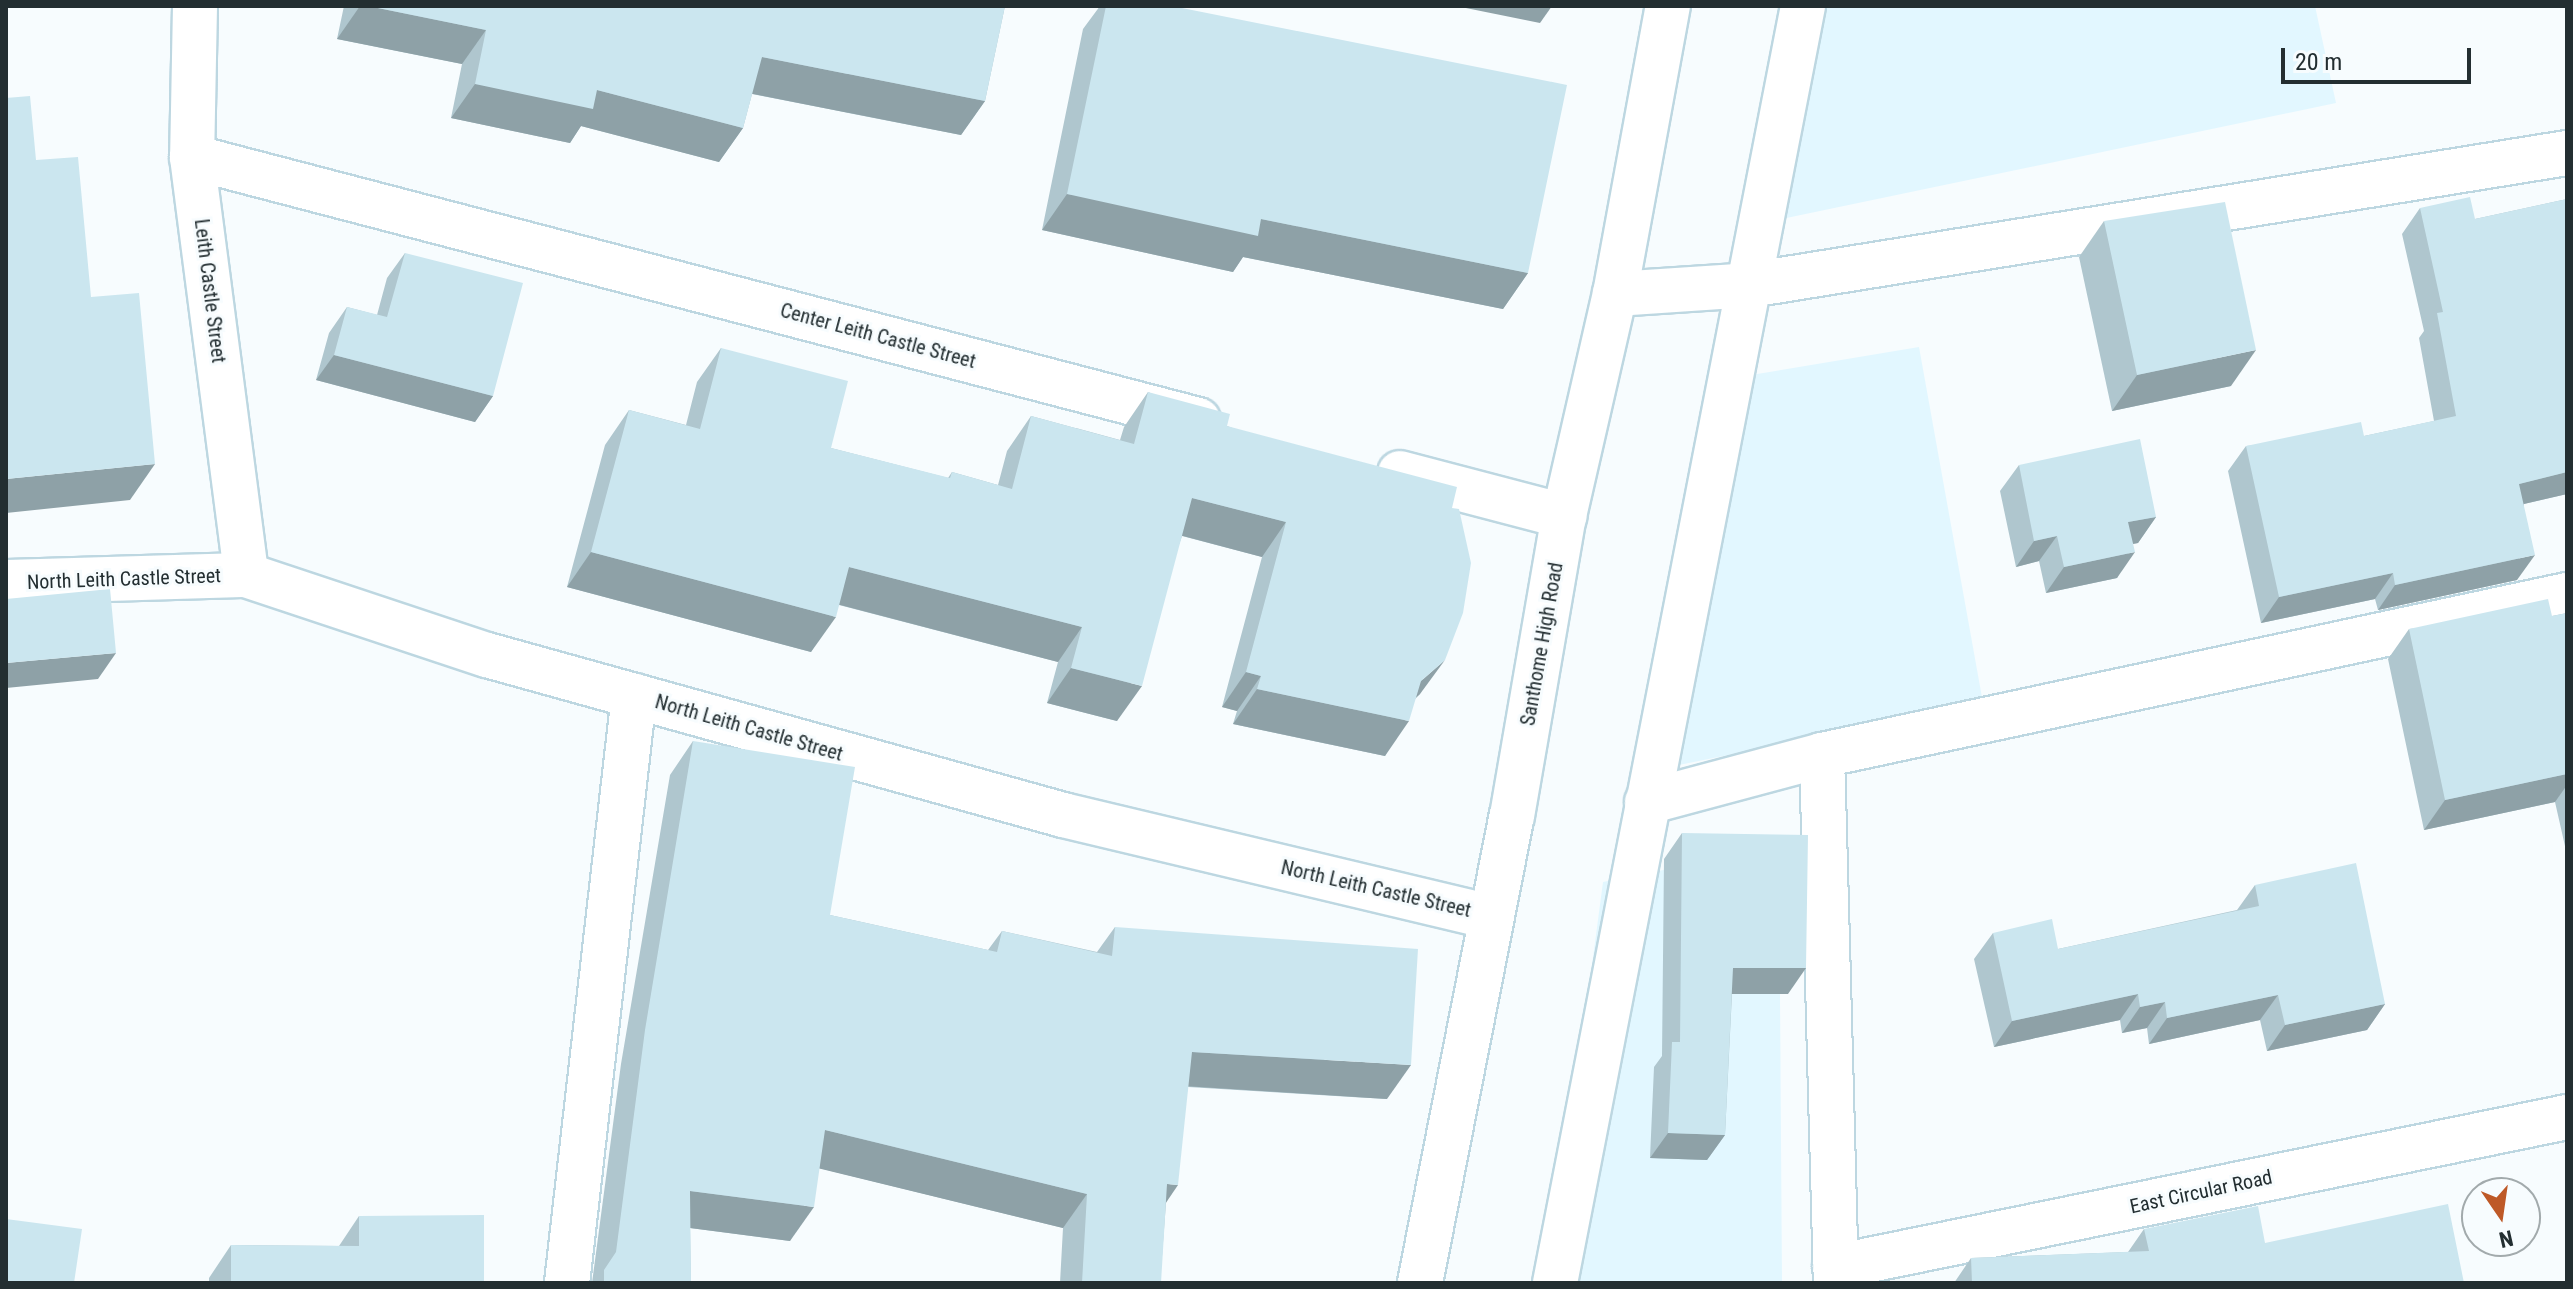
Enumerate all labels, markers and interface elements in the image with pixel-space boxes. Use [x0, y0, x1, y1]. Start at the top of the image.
scale bar [2285, 32, 2475, 82]
text: 20 m [2295, 48, 2342, 76]
street label: Leith Castle Street [189, 218, 231, 364]
street label: Center Leith Castle Street [778, 298, 978, 374]
street label: Santhome High Road [1516, 560, 1568, 728]
street label: North Leith Castle Street [27, 564, 221, 594]
street label: North Leith Castle Street [652, 690, 846, 766]
street label: North Leith Castle Street [1279, 855, 1473, 923]
street label: East Circular Road [2128, 1165, 2274, 1219]
north arrow [2461, 1177, 2541, 1257]
text: N [2497, 1225, 2515, 1253]

